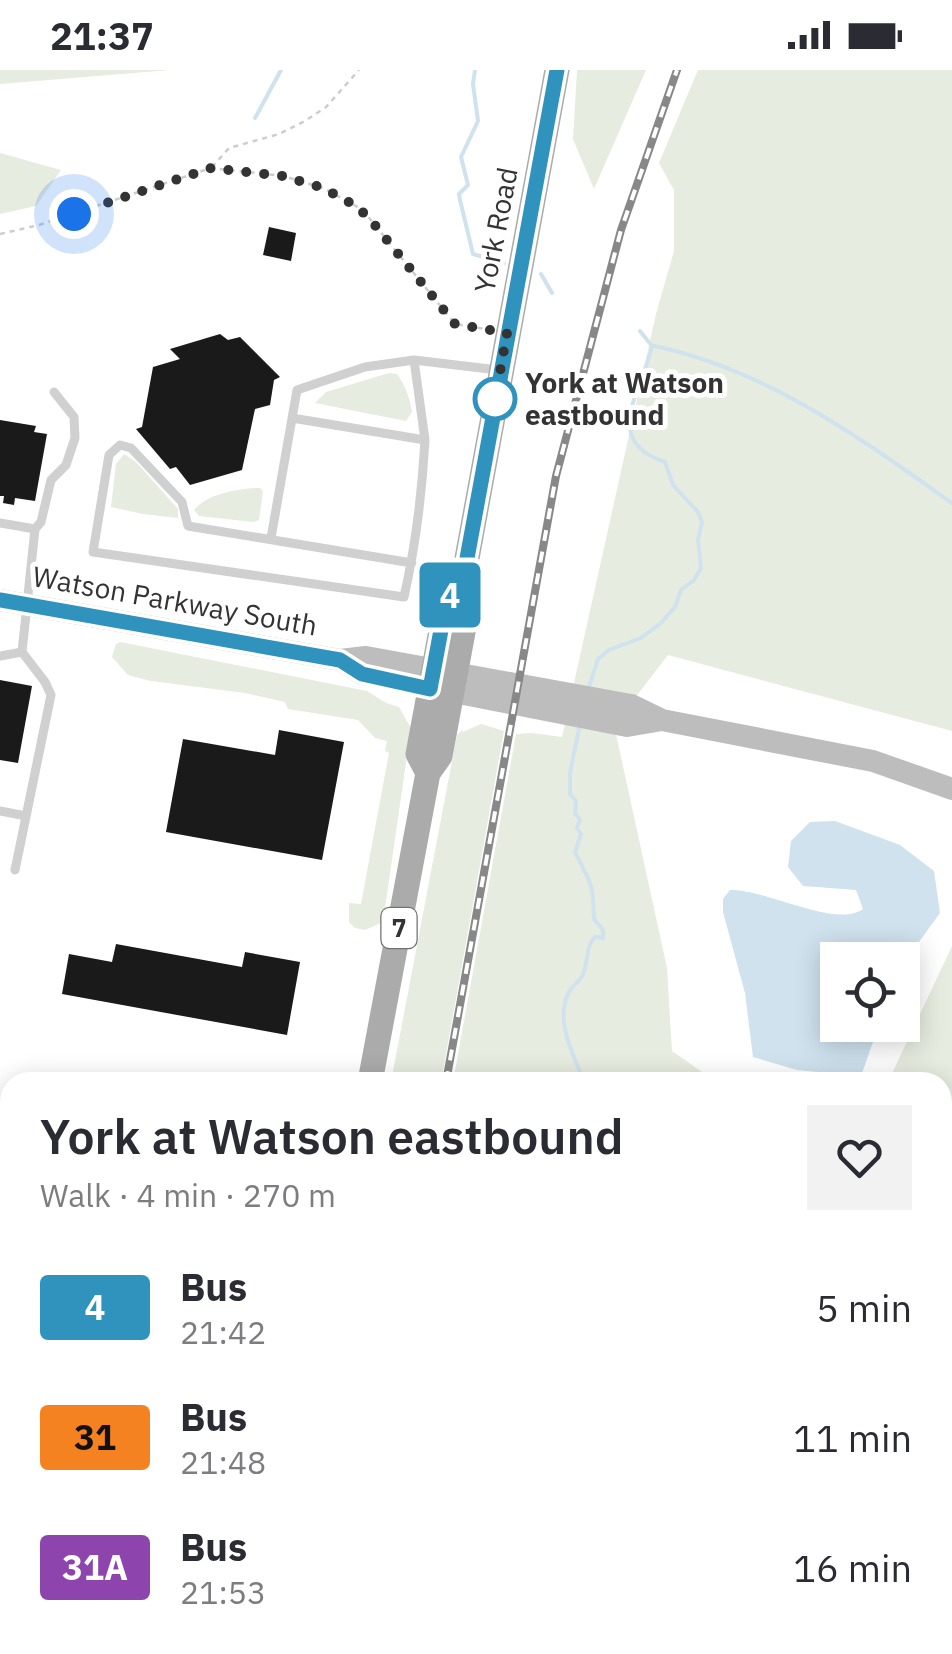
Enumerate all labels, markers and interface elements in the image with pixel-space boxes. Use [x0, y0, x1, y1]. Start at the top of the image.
text: 21:37 [50, 11, 154, 60]
street label: York Road [465, 164, 526, 296]
your location [49, 189, 99, 239]
place label: York at Watson eastbound [525, 364, 724, 433]
marker: York at Watson eastbound [474, 378, 516, 420]
street label: Watson Parkway South [30, 557, 320, 644]
line badge: 4 [418, 562, 482, 628]
text: 4 [439, 572, 461, 618]
road number: 7 [382, 908, 416, 948]
map controls [820, 942, 920, 1042]
button: locate [820, 942, 920, 1042]
text: York at Watson eastbound [40, 1105, 623, 1167]
button: heart [807, 1105, 912, 1210]
text: Walk · 4 min · 270 m [40, 1174, 336, 1216]
text: Bus [180, 1262, 247, 1311]
text: 5 min [816, 1283, 912, 1332]
text: 4 [84, 1284, 106, 1330]
text: 21:42 [180, 1311, 266, 1353]
text: Bus [180, 1392, 247, 1441]
text: 11 min [793, 1413, 912, 1462]
text: 31 [74, 1414, 116, 1460]
text: 21:48 [180, 1441, 266, 1483]
text: Bus [180, 1522, 247, 1571]
text: 16 min [793, 1543, 912, 1592]
text: 31A [62, 1544, 128, 1590]
text: 21:53 [180, 1571, 266, 1613]

